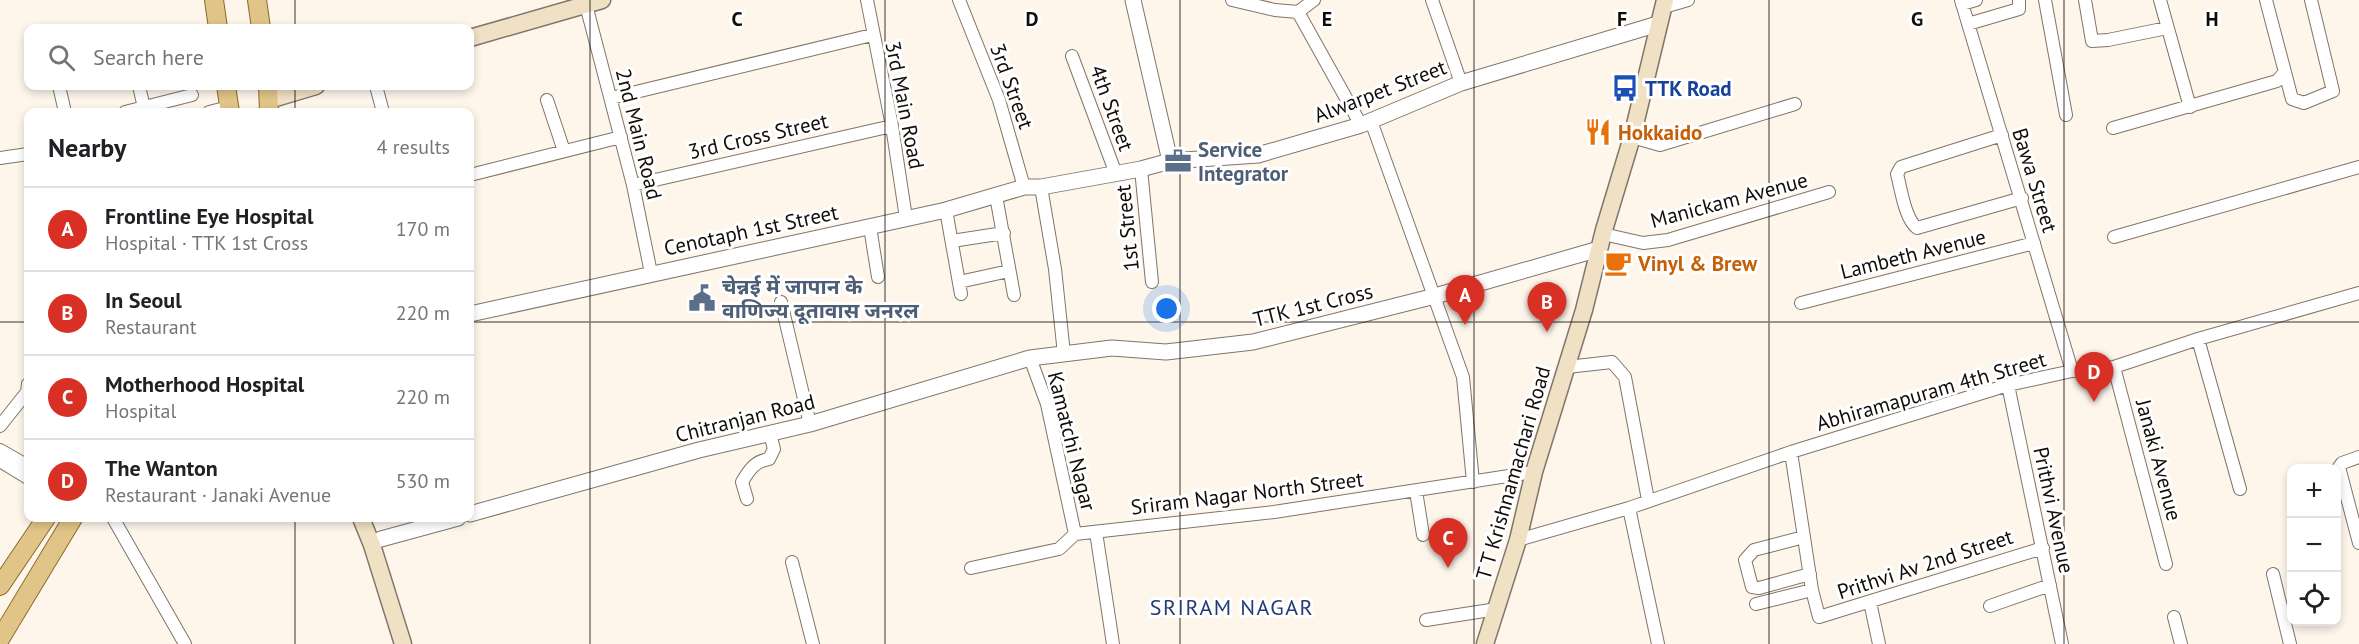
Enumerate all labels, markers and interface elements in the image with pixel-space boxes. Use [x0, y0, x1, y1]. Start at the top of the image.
text: C [731, 6, 743, 32]
text: D [1026, 6, 1039, 32]
text: E [1322, 6, 1332, 32]
text: F [1617, 6, 1627, 32]
text: G [1911, 6, 1923, 32]
text: H [2205, 6, 2219, 32]
search box [24, 24, 474, 90]
street label: 3rd Main Road [879, 39, 931, 171]
street label: 3rd Street [984, 40, 1040, 132]
icon: search [45, 41, 78, 74]
text: Search here [93, 43, 204, 71]
street label: Alwarpet Street [1310, 53, 1450, 129]
street label: 4th Street [1084, 61, 1140, 155]
street label: 2nd Main Road [610, 66, 668, 202]
bus stop icon: TTK Road [1610, 73, 1640, 103]
place label: TTK Road [1645, 75, 1732, 102]
street label: 3rd Cross Street [686, 107, 830, 165]
restaurant icon: Hokkaido [1583, 117, 1613, 147]
place label: Hokkaido [1618, 119, 1702, 146]
street label: Bawa Street [2006, 125, 2064, 235]
text: Nearby [48, 131, 126, 164]
text: 4 results [377, 134, 450, 160]
place label: Service Integrator [1198, 136, 1289, 187]
office icon: Service Integrator [1163, 146, 1193, 176]
street label: Manickam Avenue [1647, 166, 1811, 234]
street label: 1st Street [1109, 183, 1145, 273]
street label: Cenotaph 1st Street [661, 198, 841, 262]
text: Frontline Eye Hospital [105, 202, 313, 230]
text: A [61, 216, 74, 242]
text: 170 m [396, 216, 450, 242]
street label: Lambeth Avenue [1837, 223, 1989, 285]
text: Hospital · TTK 1st Cross [105, 230, 308, 256]
cafe icon: Vinyl & Brew [1603, 248, 1633, 278]
place label: Vinyl & Brew [1637, 250, 1758, 277]
place label: चेन्नई में जापान के वाणिज्य दूतावास जनरल [722, 273, 919, 325]
pin: A [1446, 276, 1484, 325]
street label: TTK 1st Cross [1250, 277, 1376, 333]
pin: B [1528, 282, 1566, 332]
public building icon: चेन्नई में जापान के वाणिज्य दूतावास जनरल [687, 283, 717, 313]
text: In Seoul [105, 286, 182, 314]
your location [1152, 294, 1181, 323]
text: B [62, 300, 73, 326]
text: 220 m [396, 300, 450, 326]
text: Restaurant [105, 314, 196, 340]
street label: Abhiramapuram 4th Street [1813, 345, 2049, 437]
pin: D [2074, 352, 2114, 402]
street label: T T Krishnamachari Road [1470, 363, 1556, 583]
street label: Kamatchi Nagar [1042, 369, 1102, 513]
text: Motherhood Hospital [105, 370, 304, 398]
text: C [62, 384, 73, 410]
text: 220 m [396, 384, 450, 410]
street label: Chitranjan Road [672, 388, 818, 448]
street label: Janaki Avenue [2130, 395, 2188, 524]
text: Hospital [105, 398, 176, 424]
street label: Prithvi Avenue [2027, 444, 2081, 576]
text: The Wanton [105, 454, 218, 482]
map controls [2287, 464, 2341, 626]
button: + [2287, 464, 2341, 518]
street label: Sriram Nagar North Street [1129, 465, 1365, 521]
text: D [61, 468, 74, 494]
text: 530 m [396, 468, 450, 494]
text: Restaurant · Janaki Avenue [105, 482, 331, 508]
pin: C [1428, 518, 1468, 568]
button: − [2287, 518, 2341, 572]
street label: Prithvi Av 2nd Street [1834, 523, 2016, 605]
button: locate [2287, 572, 2341, 626]
district label: SRIRAM NAGAR [1150, 593, 1314, 621]

